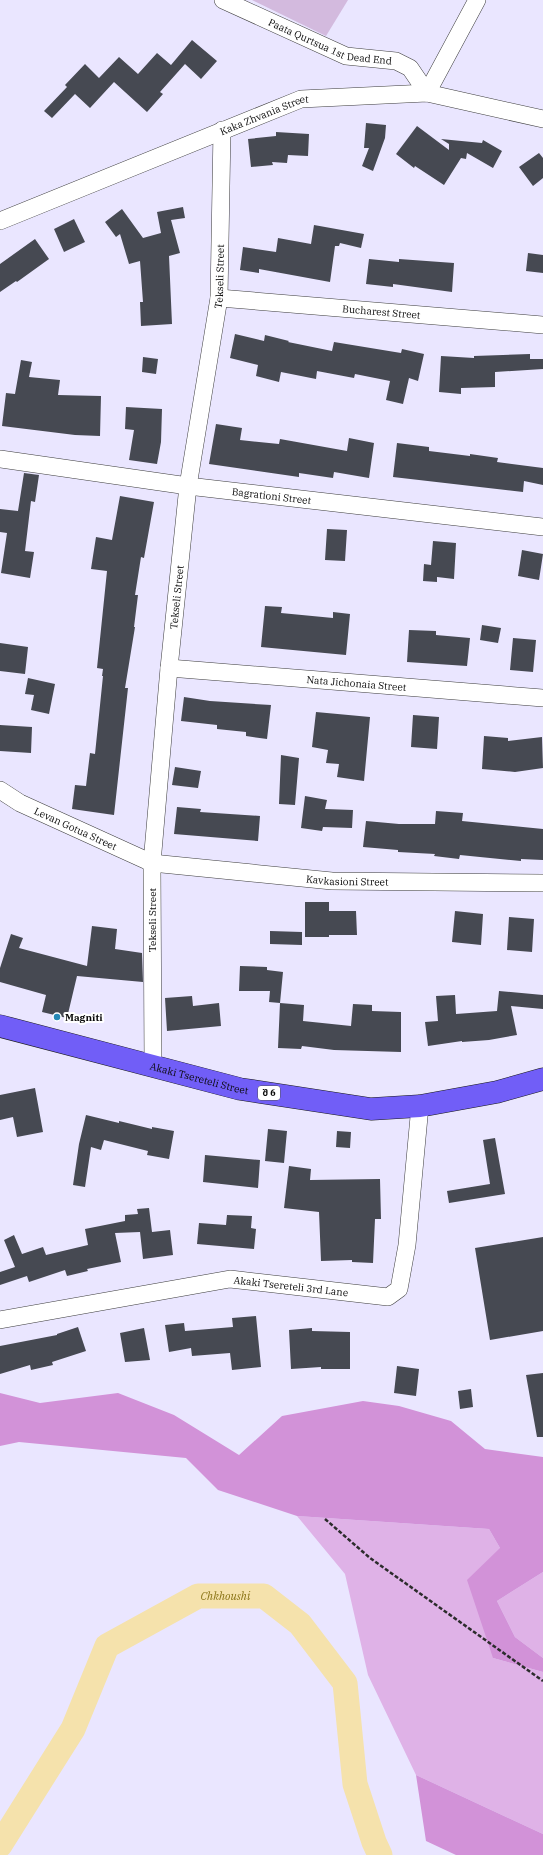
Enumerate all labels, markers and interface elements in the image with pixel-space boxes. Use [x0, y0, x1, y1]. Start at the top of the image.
street label: Paata Qurtsua 1st Dead End [266, 16, 393, 68]
street label: Kaka Zhvania Street [218, 93, 309, 138]
street label: Tekseli Street [211, 244, 227, 309]
street label: Bucharest Street [342, 302, 421, 322]
street label: Bagrationi Street [231, 485, 312, 507]
street label: Tekseli Street [167, 564, 187, 630]
street label: Nata Jichonaia Street [306, 673, 407, 694]
street label: Levan Gotua Street [32, 804, 119, 853]
street label: Kavkasioni Street [305, 872, 389, 889]
street label: Tekseli Street [146, 887, 159, 952]
place label: Magniti [65, 1011, 103, 1024]
marker: Magniti [52, 1012, 62, 1022]
street label: Akaki Tsereteli Street [149, 1060, 250, 1097]
road number: შ 6 [258, 1086, 280, 1100]
street label: Akaki Tsereteli 3rd Lane [233, 1273, 349, 1299]
water label: Chkhoushi [201, 1589, 251, 1603]

